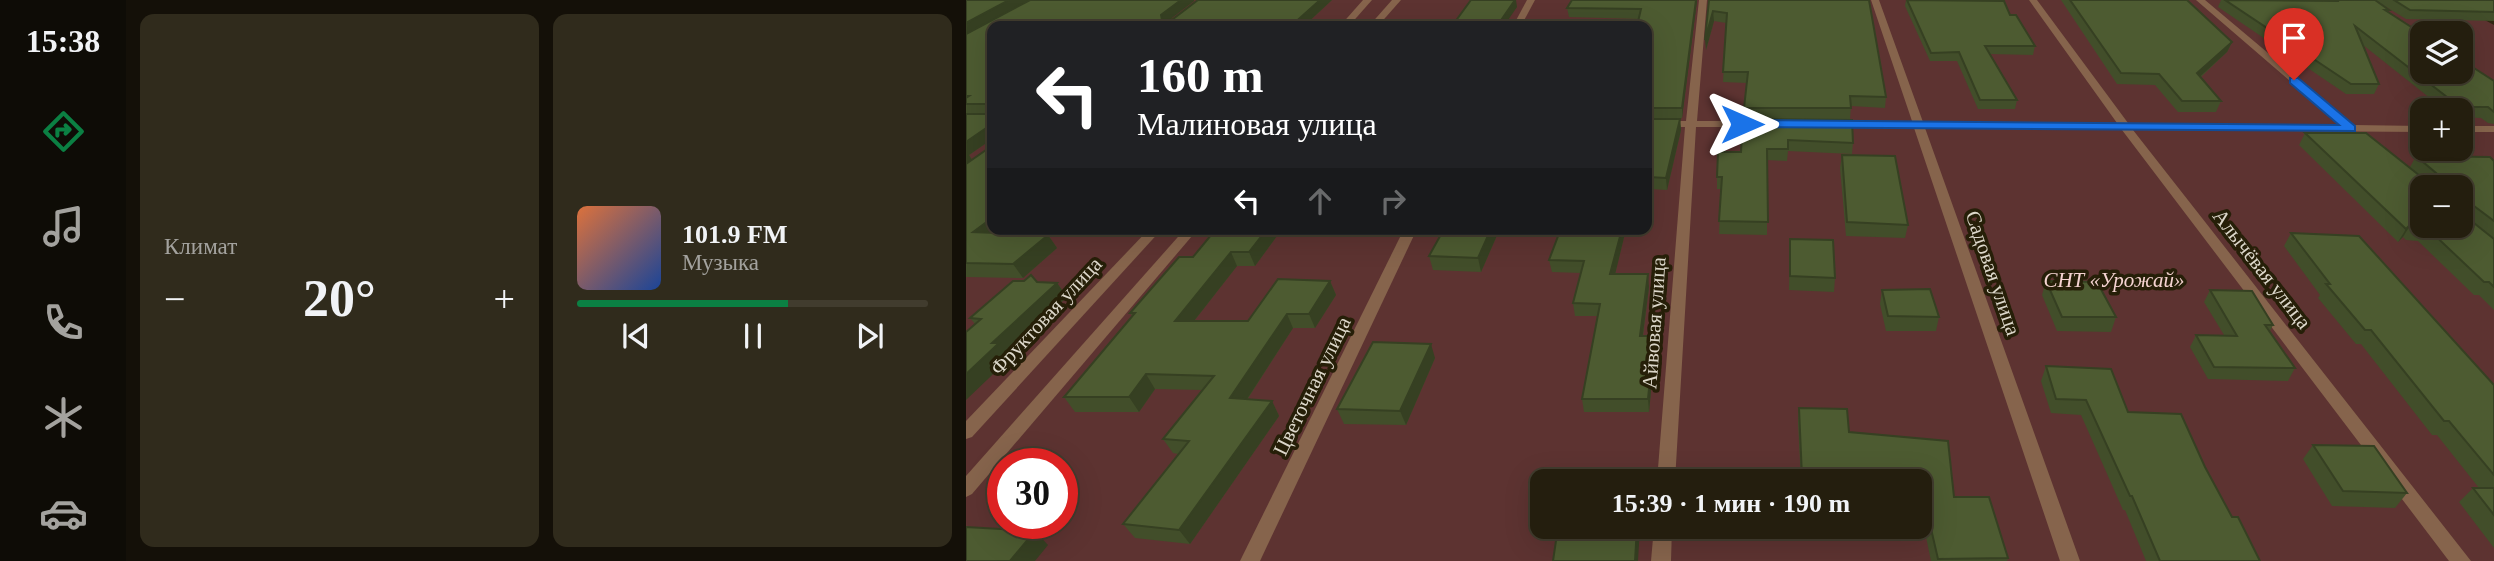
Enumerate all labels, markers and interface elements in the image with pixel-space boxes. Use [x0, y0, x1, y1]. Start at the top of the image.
pin [2264, 8, 2324, 80]
icon: arrive [2275, 19, 2313, 57]
map controls [2410, 21, 2473, 238]
button: layers [2410, 21, 2473, 84]
text: 15:38 [26, 23, 100, 59]
text: 160 m [1137, 48, 1264, 103]
icon: left [1022, 49, 1113, 140]
position arrow [1705, 87, 1779, 161]
button: + [2410, 98, 2473, 161]
text: Малиновая улица [1137, 106, 1377, 142]
icon: directions [39, 107, 88, 156]
button: − [2410, 175, 2473, 238]
icon: left [1228, 182, 1266, 220]
icon: ahead [1301, 182, 1339, 220]
icon: right [1374, 182, 1412, 220]
icon: music [39, 202, 88, 251]
street label: Алычёвая улица [2208, 204, 2317, 334]
street label: Садовая улица [1960, 208, 2026, 339]
text: 101.9 FM [682, 220, 787, 249]
text: Климат [164, 234, 237, 259]
text: Музыка [682, 250, 759, 275]
street label: Фруктовая улица [985, 252, 1107, 380]
street label: Айвовая улица [1637, 255, 1671, 390]
park label: СНТ «Урожай» [2043, 268, 2185, 292]
text: 20° [303, 270, 376, 327]
text: − [164, 278, 185, 320]
text: + [494, 278, 515, 320]
icon: phone [39, 298, 88, 347]
street label: Цветочная улица [1268, 312, 1356, 459]
icon: previous [617, 317, 655, 355]
icon: pause [734, 317, 772, 355]
icon: next [851, 317, 889, 355]
icon: climate [39, 393, 88, 442]
speed limit sign: 30 [987, 448, 1078, 539]
icon: car [39, 489, 88, 538]
text: 15:39 · 1 мин · 190 m [1612, 489, 1850, 518]

